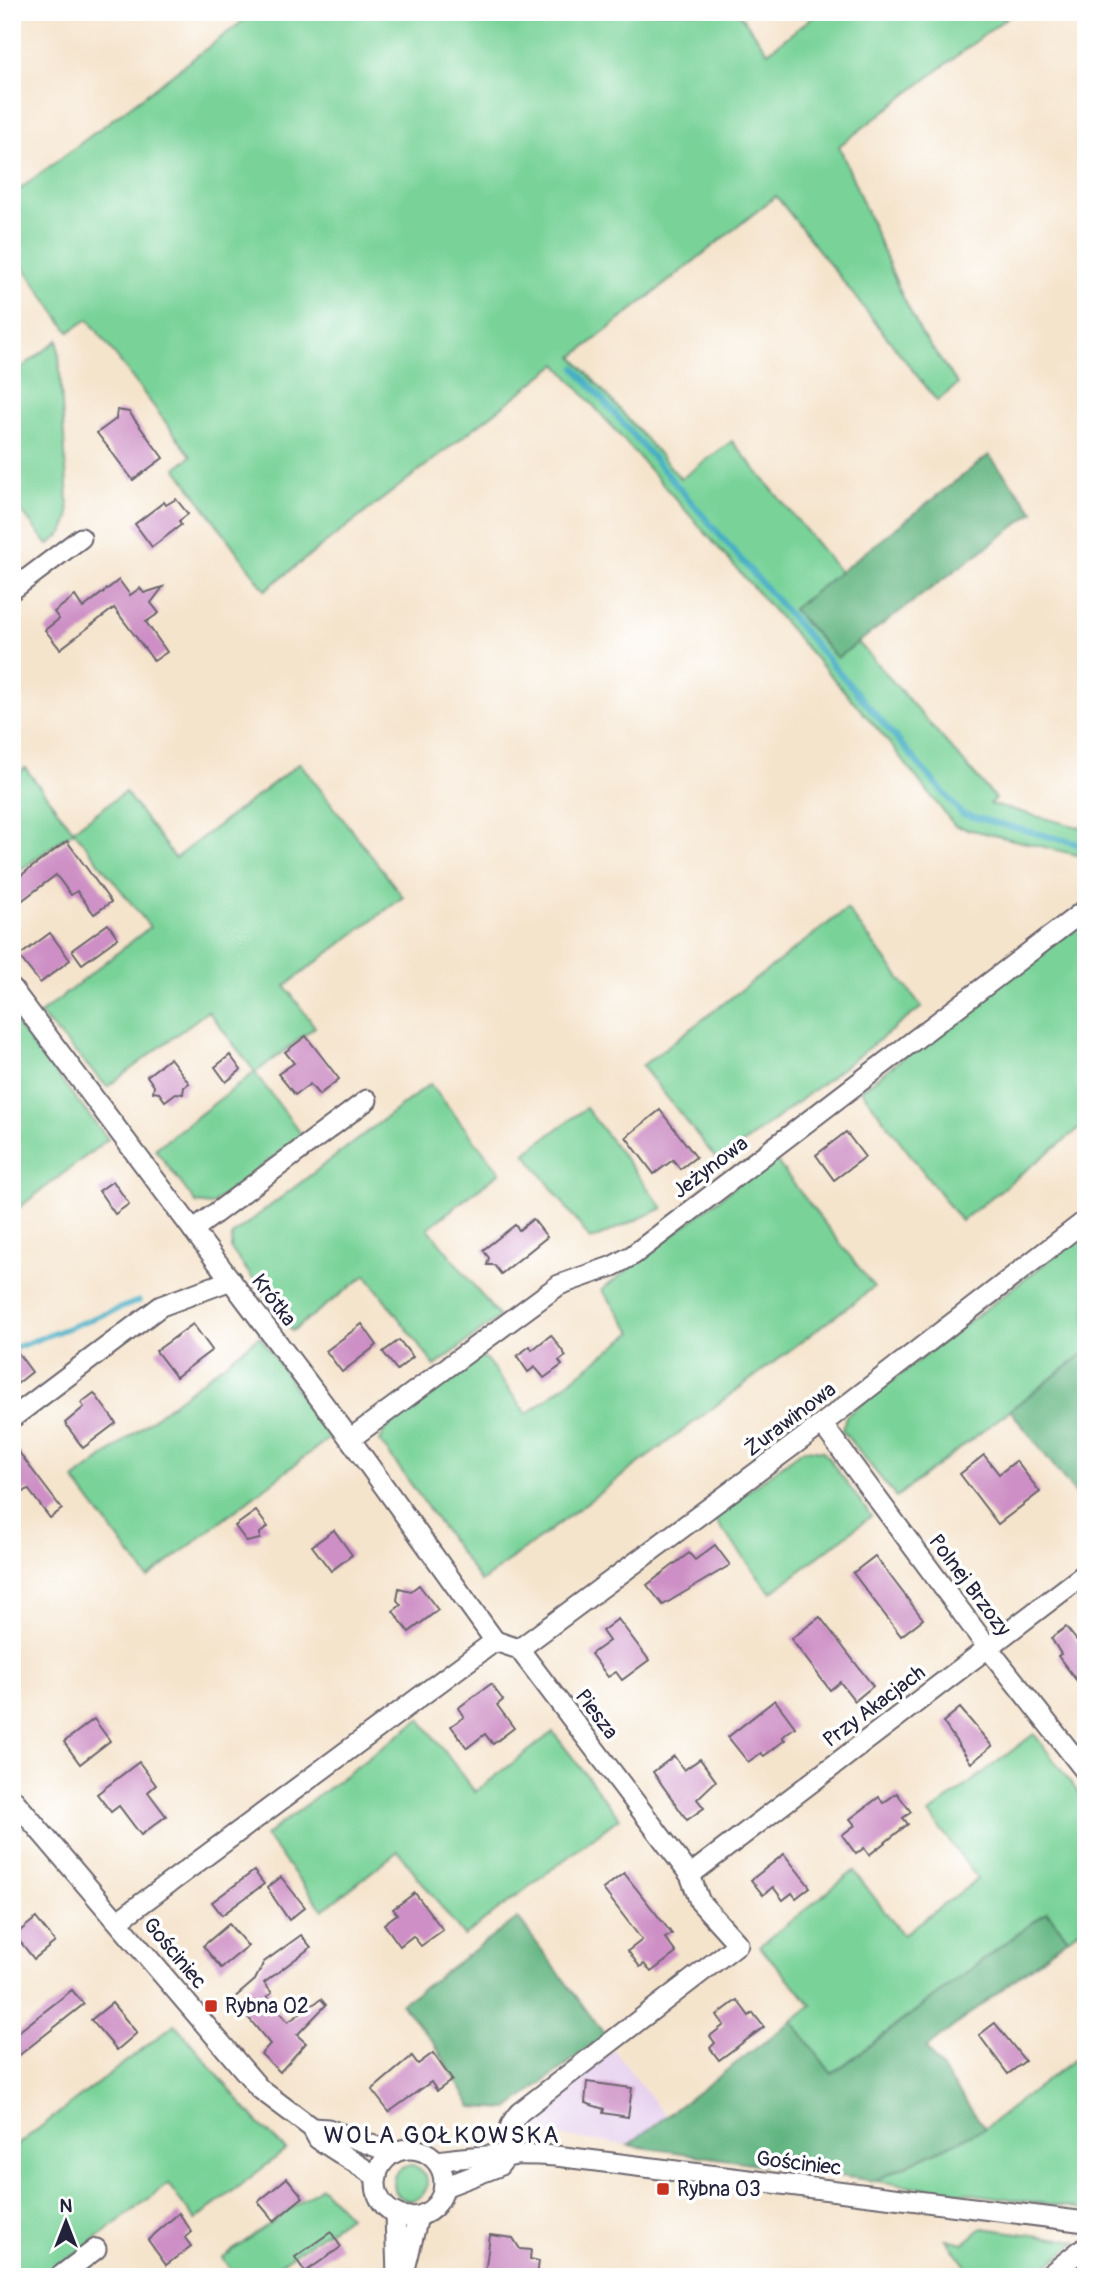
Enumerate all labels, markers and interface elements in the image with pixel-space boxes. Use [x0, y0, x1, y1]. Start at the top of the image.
street label: Jeżynowa [667, 1130, 753, 1205]
street label: Krótka [245, 1269, 302, 1332]
street label: Żurawinowa [739, 1376, 841, 1463]
street label: Polnej Brzozy [922, 1529, 1017, 1642]
street label: Przy Akacjach [818, 1659, 931, 1754]
street label: Piesza [569, 1684, 624, 1745]
street label: Gościniec [137, 1912, 212, 1995]
place label: Rybna 02 [225, 1993, 309, 2020]
marker: Rybna 02 [203, 1998, 219, 2014]
district label: WOLA GOŁKOWSKA [323, 2121, 561, 2150]
street label: Gościniec [755, 2145, 843, 2182]
place label: Rybna 03 [677, 2176, 761, 2203]
marker: Rybna 03 [655, 2181, 671, 2197]
north arrow [32, 2188, 102, 2258]
text: N [60, 2194, 73, 2218]

